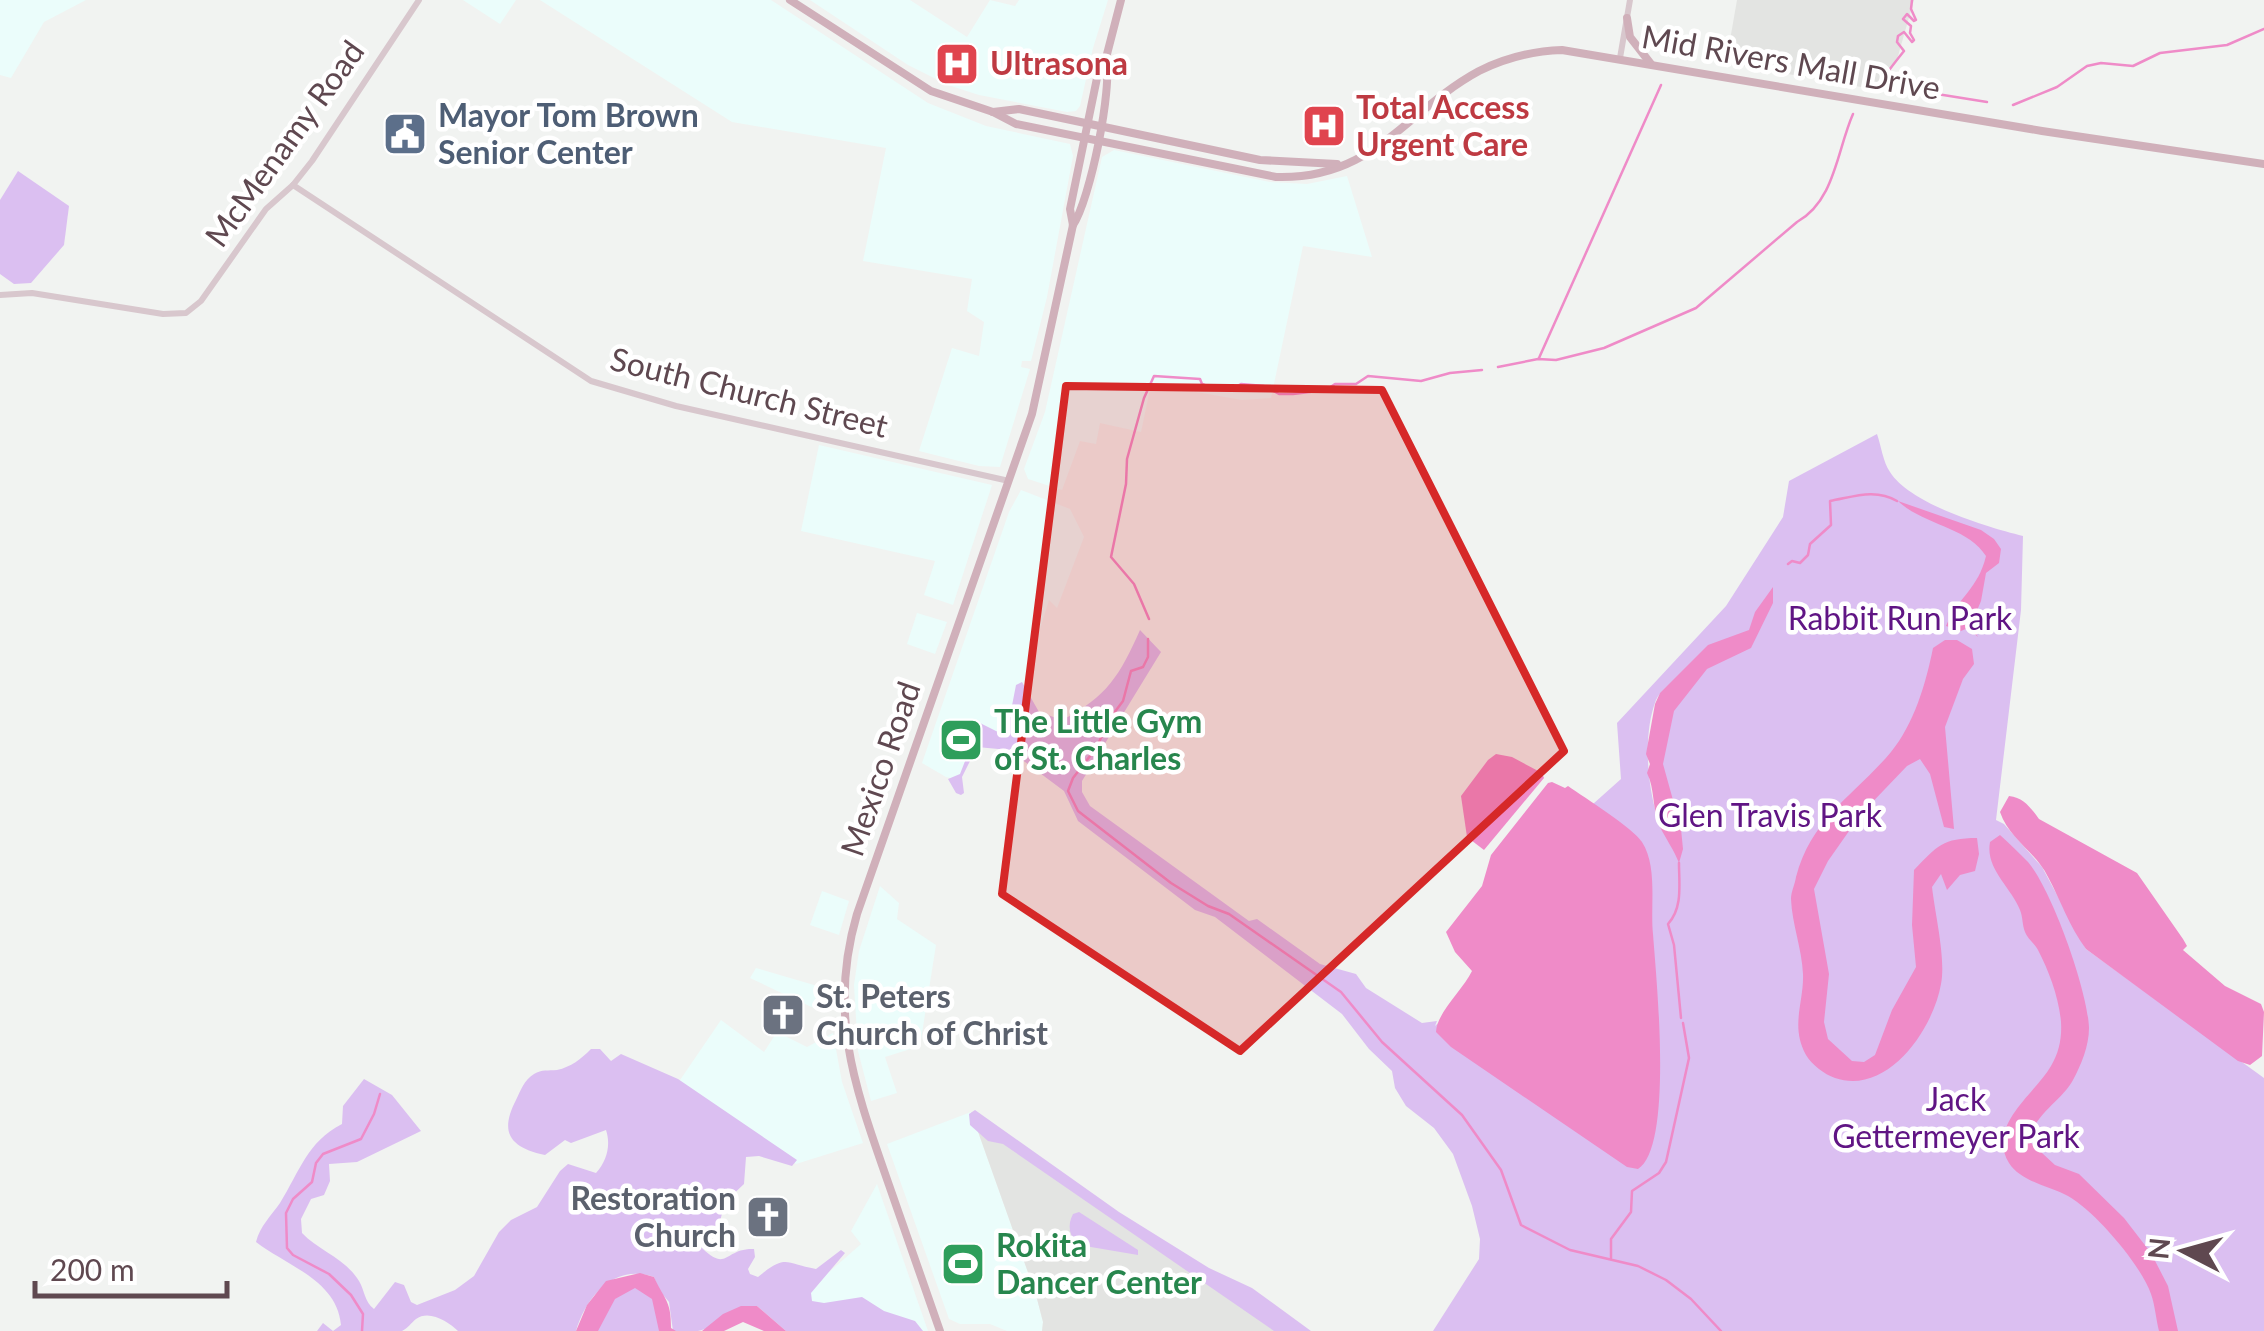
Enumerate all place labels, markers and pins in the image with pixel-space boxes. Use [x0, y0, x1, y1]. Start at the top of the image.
hospital icon: Ultrasona [934, 41, 980, 87]
place label: Ultrasona [990, 43, 1128, 82]
place label: Total Access Urgent Care [1356, 87, 1530, 163]
place label: Mayor Tom Brown Senior Center [438, 95, 699, 171]
hospital icon: Total Access Urgent Care [1301, 103, 1347, 149]
public building icon: Mayor Tom Brown Senior Center [382, 111, 428, 157]
place label: The Little Gym of St. Charles [994, 701, 1202, 777]
sports icon: The Little Gym of St. Charles [938, 717, 984, 763]
place label: St. Peters Church of Christ [816, 976, 1048, 1052]
church icon: St. Peters Church of Christ [760, 992, 806, 1038]
place label: Restoration Church [570, 1178, 736, 1254]
church icon: Restoration Church [745, 1194, 791, 1240]
place label: Rokita Dancer Center [996, 1225, 1202, 1301]
sports icon: Rokita Dancer Center [940, 1241, 986, 1287]

